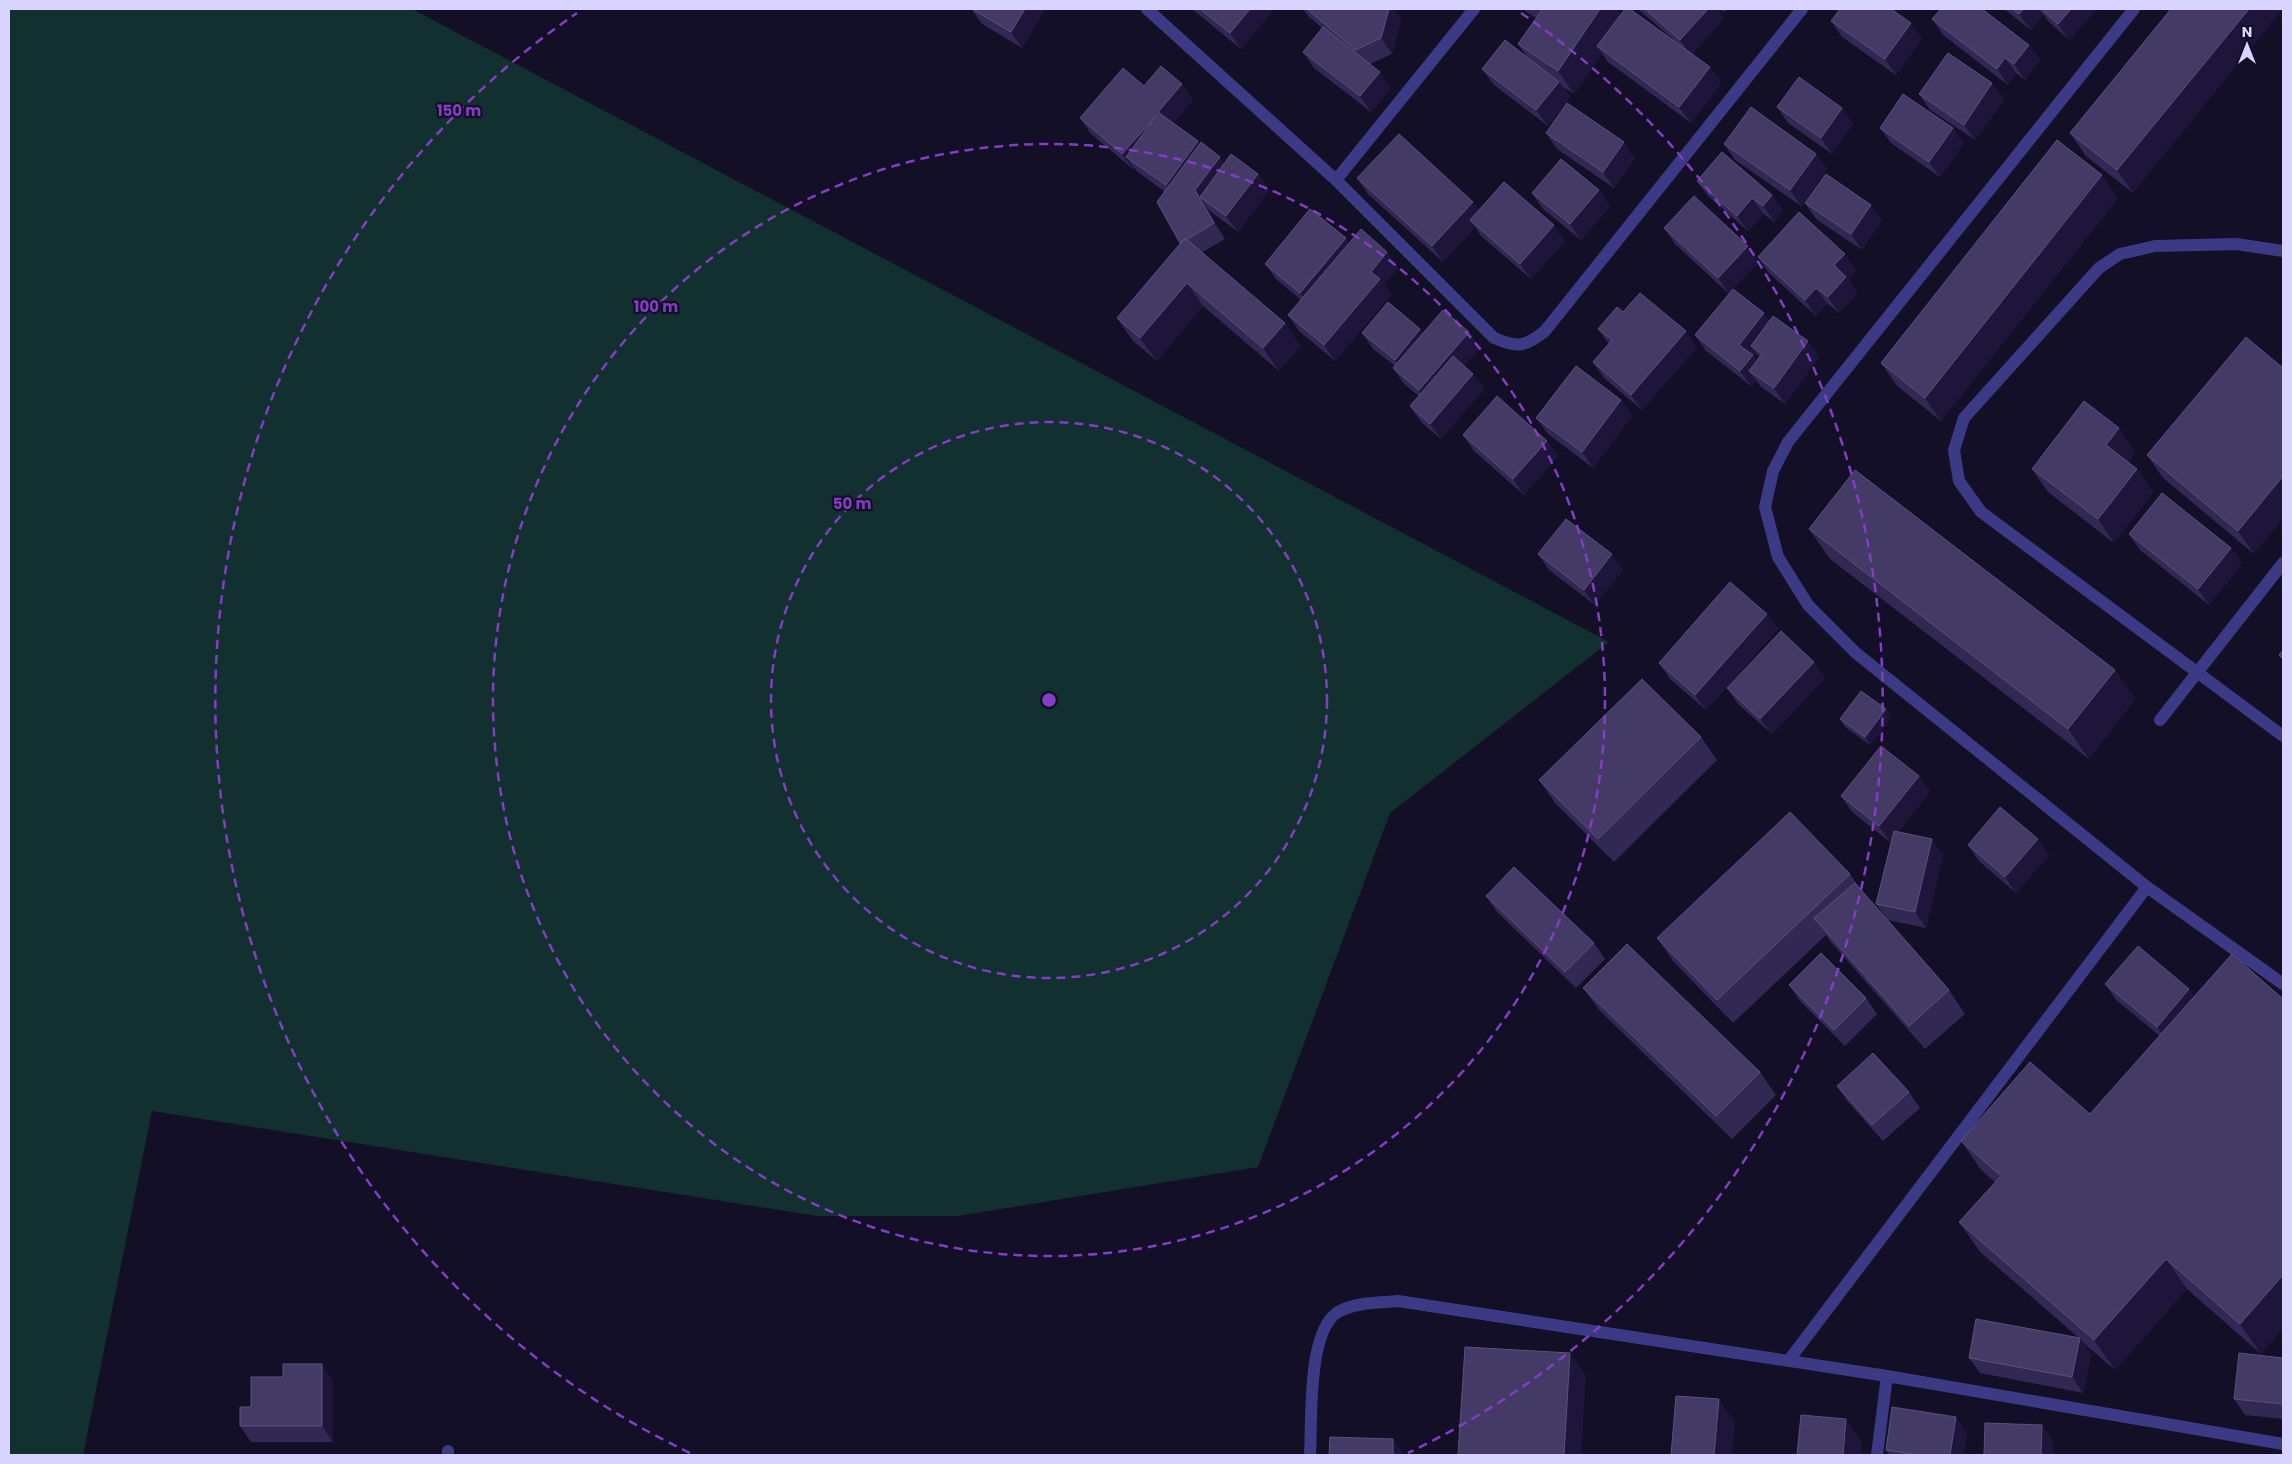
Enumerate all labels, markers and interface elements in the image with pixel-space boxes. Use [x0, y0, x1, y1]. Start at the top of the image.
north arrow [2222, 20, 2272, 70]
text: N [2242, 22, 2252, 42]
text: 150 m [437, 100, 481, 121]
text: 100 m [634, 296, 678, 317]
text: 50 m [833, 493, 871, 514]
centre of rings [1040, 691, 1058, 709]

